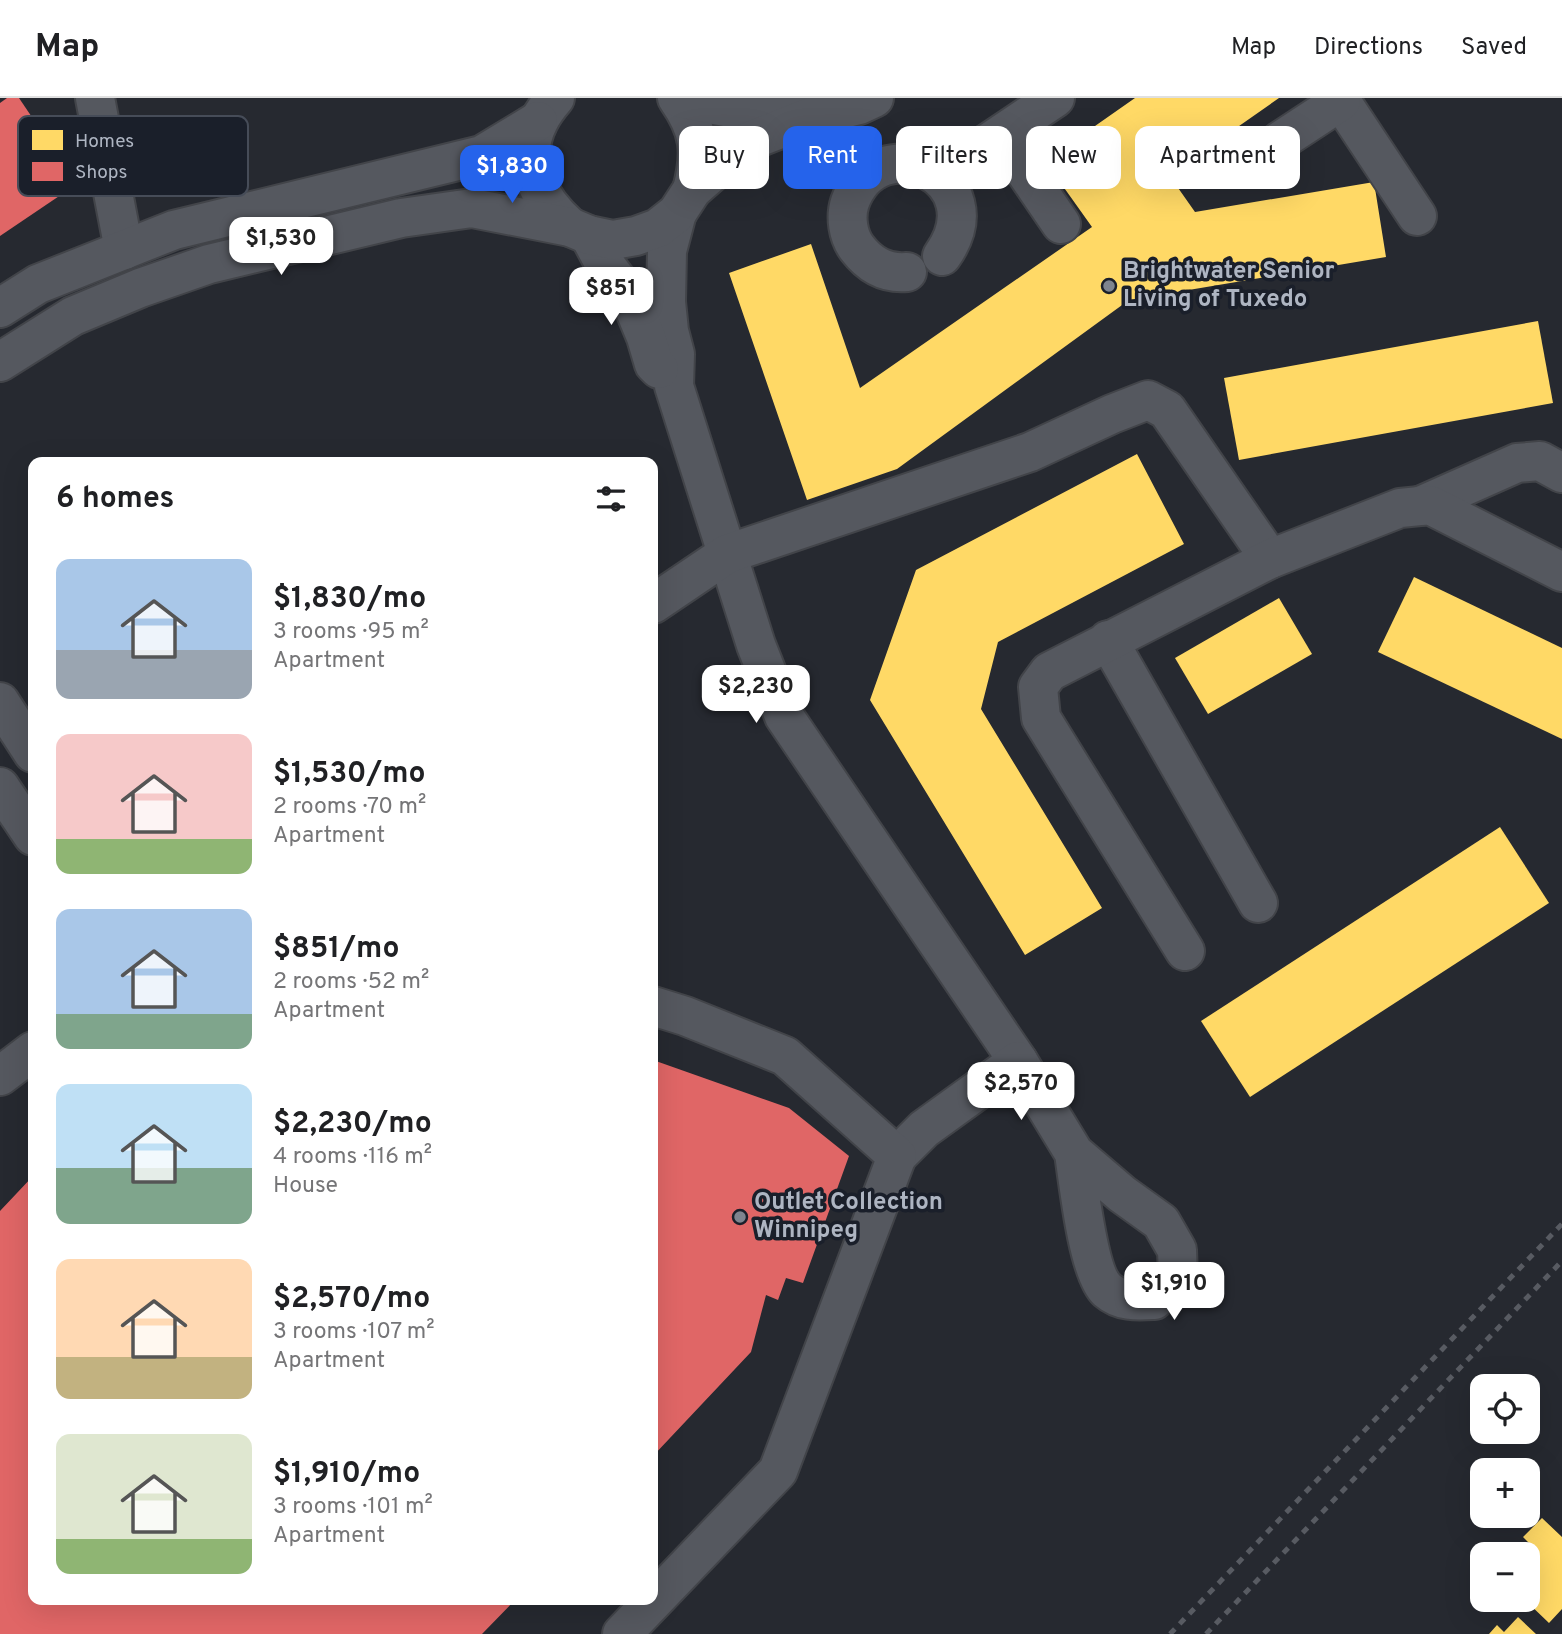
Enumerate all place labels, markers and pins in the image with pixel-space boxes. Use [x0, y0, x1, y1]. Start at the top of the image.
pin: $1,830 [455, 146, 569, 205]
pin: $1,530 [224, 218, 338, 277]
place label: Brightwater Senior Living of Tuxedo [1123, 257, 1334, 315]
pin: $851 [570, 268, 652, 327]
marker: Brightwater Senior Living of Tuxedo [1101, 278, 1117, 294]
pin: $2,230 [699, 666, 813, 725]
pin: $2,570 [964, 1062, 1078, 1122]
place label: Outlet Collection Winnipeg [754, 1188, 943, 1246]
marker: Outlet Collection Winnipeg [732, 1209, 748, 1225]
pin: $1,910 [1117, 1262, 1231, 1322]

